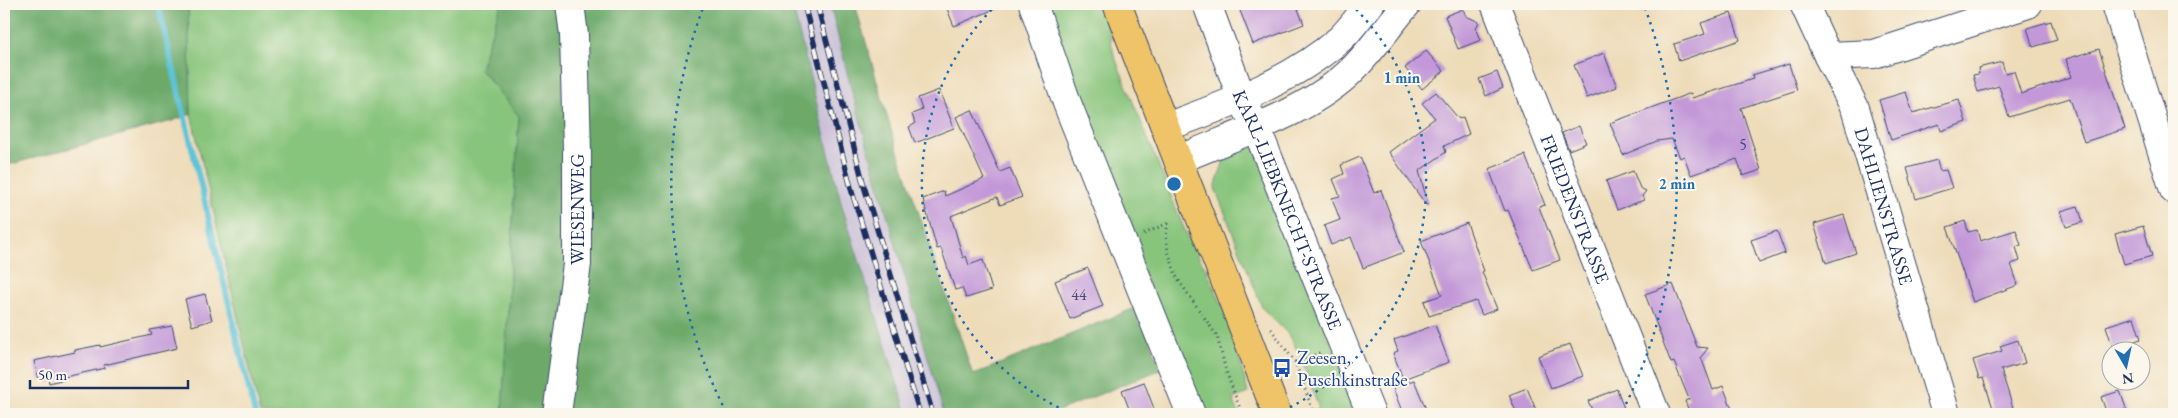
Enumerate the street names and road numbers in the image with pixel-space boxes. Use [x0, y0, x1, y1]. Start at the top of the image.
street label: KARL-LIEBKNECHT-STRASSE [1227, 86, 1348, 334]
street label: DAHLIENSTRASSE [1848, 124, 1919, 288]
street label: FRIEDENSTRASSE [1534, 131, 1616, 287]
street label: WIESENWEG [565, 154, 590, 265]

